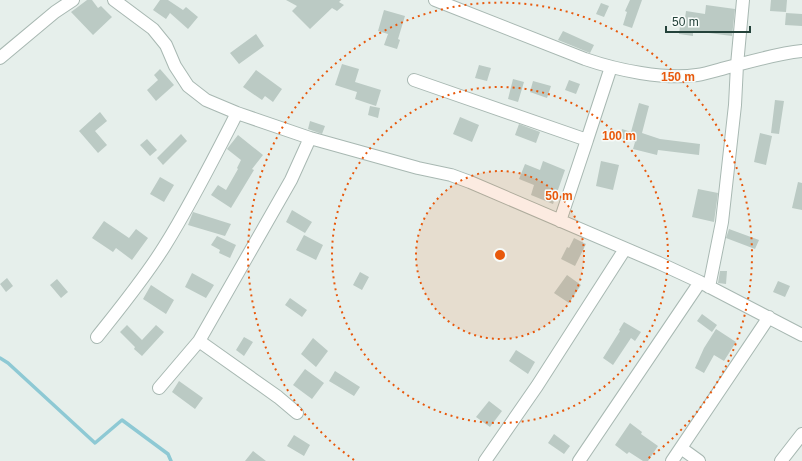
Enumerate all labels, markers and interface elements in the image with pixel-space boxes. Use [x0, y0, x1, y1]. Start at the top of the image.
scale bar [666, 8, 750, 34]
text: 50 m [672, 15, 699, 29]
text: 150 m [661, 70, 695, 84]
text: 100 m [602, 129, 636, 143]
text: 50 m [545, 189, 573, 203]
centre of rings [493, 248, 507, 262]

